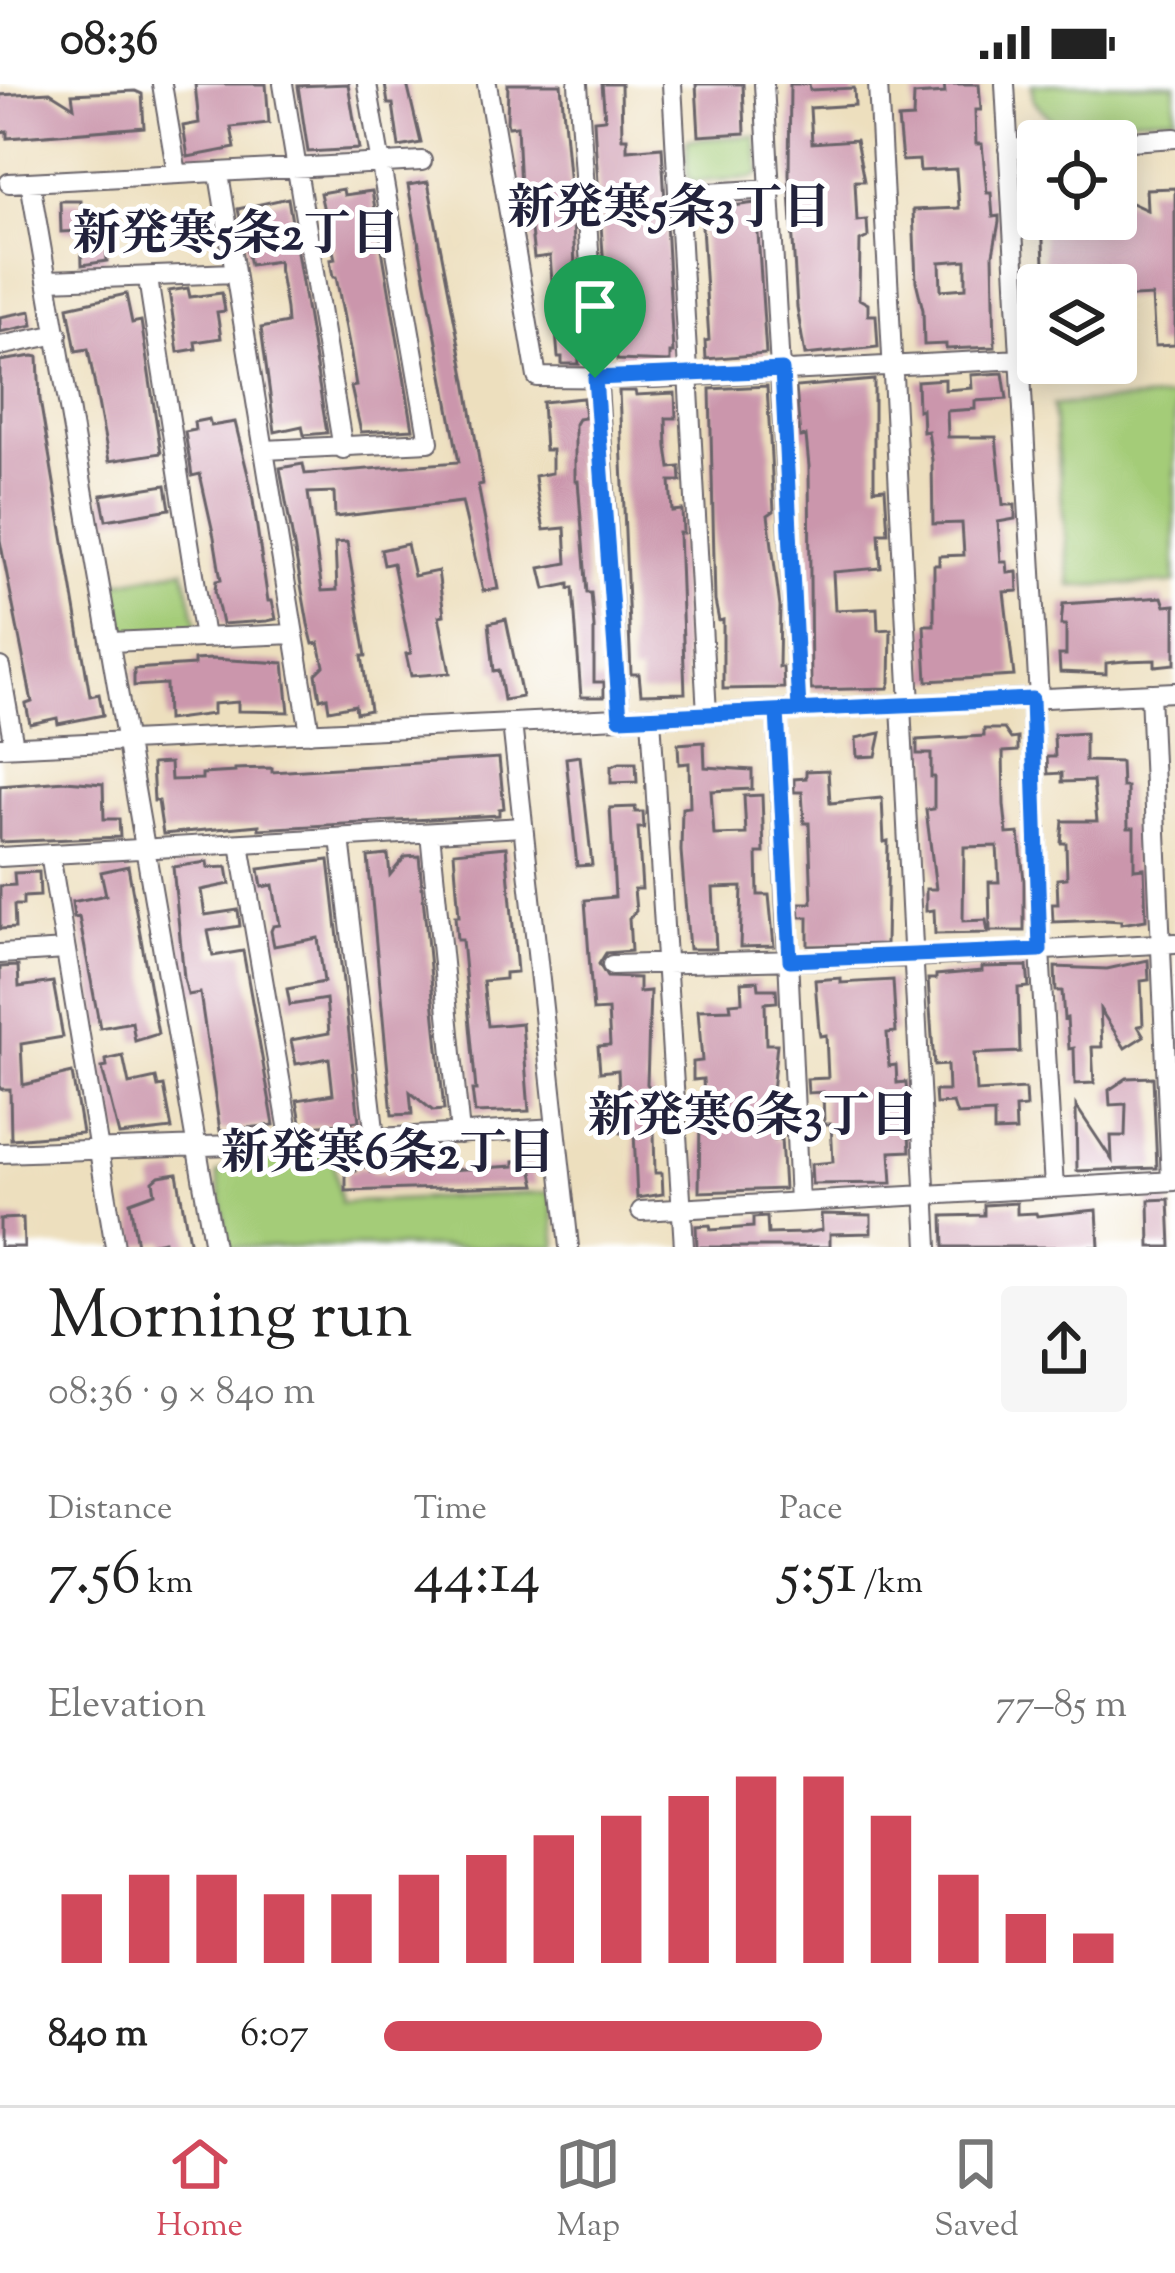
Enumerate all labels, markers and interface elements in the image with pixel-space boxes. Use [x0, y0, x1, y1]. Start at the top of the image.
text: 08:36 [60, 10, 158, 75]
map controls [1017, 120, 1137, 384]
button: locate [1017, 120, 1137, 240]
district label: 新発寒5条3丁目 [507, 177, 831, 246]
district label: 新発寒5条2丁目 [73, 203, 399, 272]
pin [544, 255, 646, 378]
button: layers [1017, 264, 1137, 384]
icon: arrive [562, 273, 628, 339]
district label: 新発寒6条3丁目 [587, 1085, 919, 1154]
district label: 新発寒6条2丁目 [221, 1122, 555, 1191]
text: Morning run [48, 1273, 413, 1368]
button: share [1001, 1286, 1127, 1412]
text: 08:36 · 9 × 840 m [48, 1366, 315, 1422]
text: Distance [48, 1486, 172, 1534]
text: Time [414, 1486, 487, 1534]
text: Pace [779, 1486, 843, 1534]
text: 7.56 [48, 1534, 141, 1621]
text: 44:14 [414, 1534, 540, 1621]
text: 5:51 [779, 1534, 856, 1621]
text: km [141, 1560, 193, 1608]
text: /km [856, 1560, 923, 1608]
text: Elevation [48, 1679, 206, 1735]
text: 77–85 m [996, 1679, 1127, 1735]
text: 840 m [48, 2008, 148, 2064]
text: 6:07 [240, 2008, 309, 2064]
tab: Home [156, 2131, 243, 2251]
tab: Map [555, 2131, 621, 2251]
tab: Saved [934, 2131, 1019, 2251]

